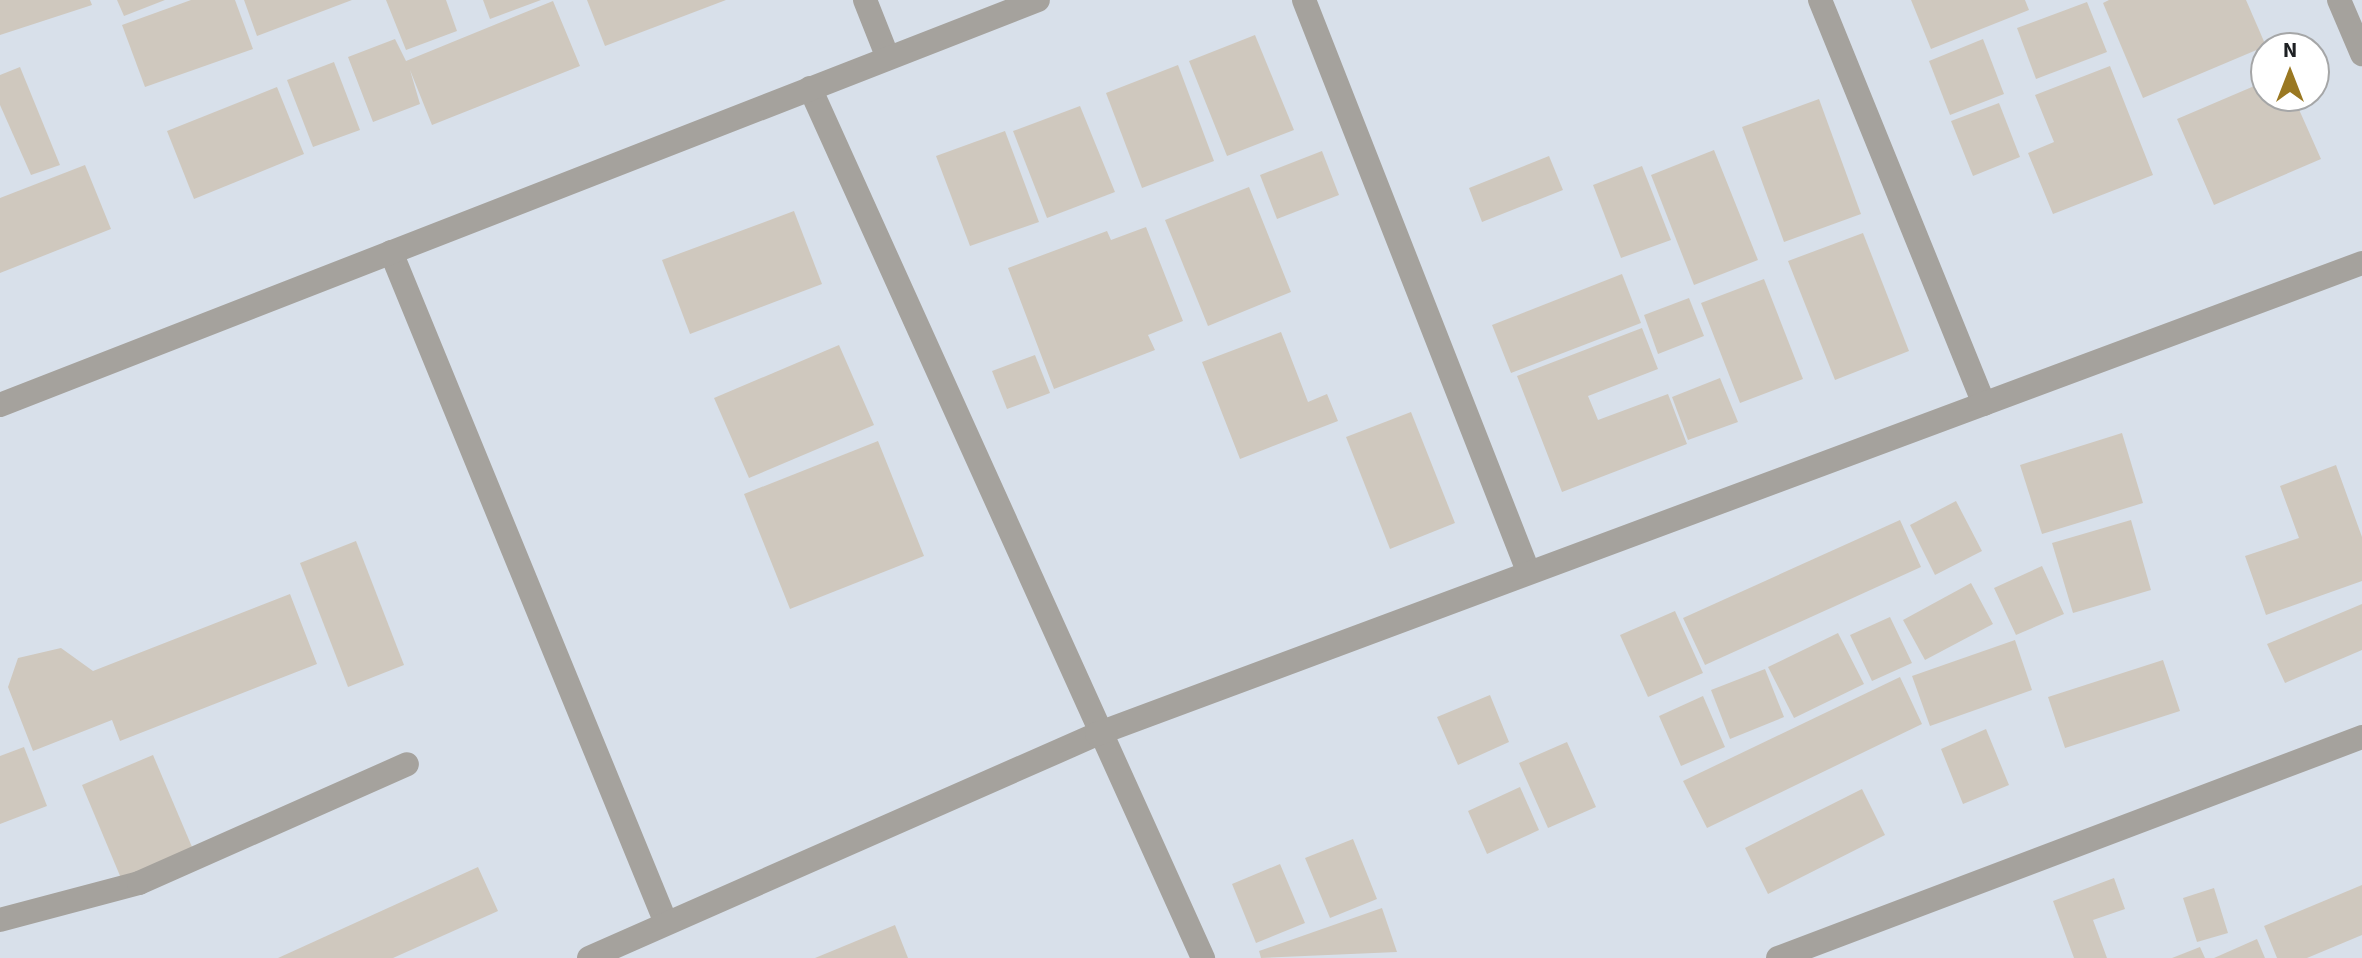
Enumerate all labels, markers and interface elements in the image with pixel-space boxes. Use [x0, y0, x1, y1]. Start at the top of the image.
north arrow [2250, 32, 2330, 112]
text: N [2283, 34, 2297, 66]

